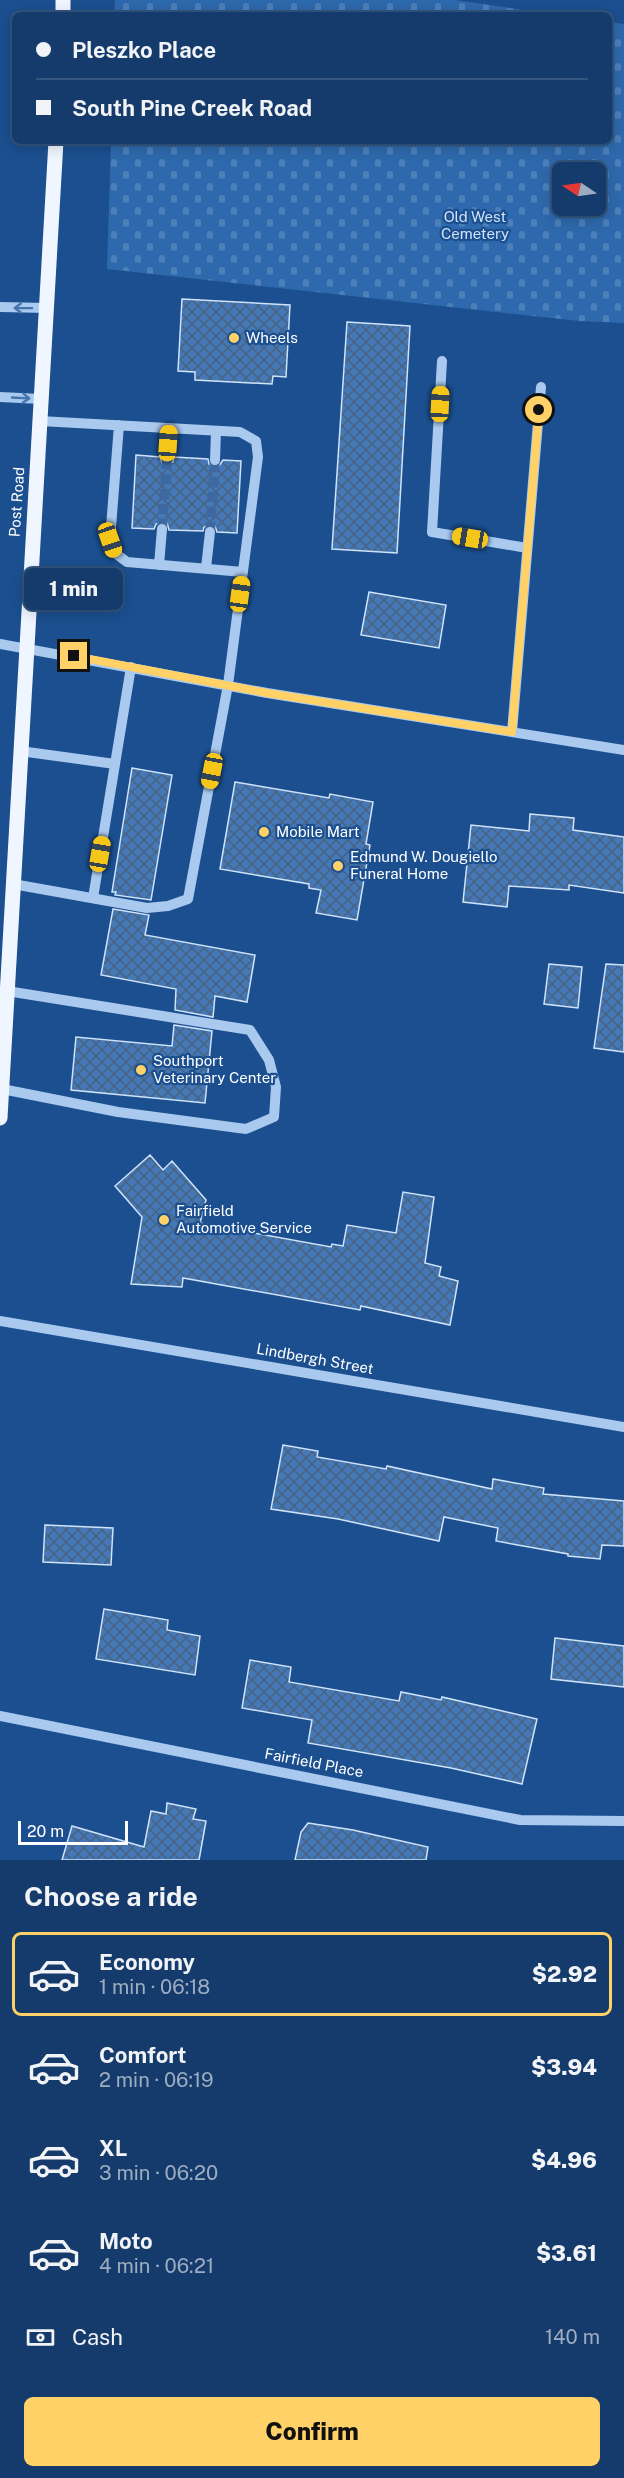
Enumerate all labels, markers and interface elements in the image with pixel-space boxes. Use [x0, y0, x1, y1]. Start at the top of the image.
text: Pleszko Place [72, 37, 216, 63]
text: South Pine Creek Road [72, 95, 312, 121]
north arrow [552, 162, 606, 216]
map controls [552, 162, 606, 216]
park label: Old West Cemetery [441, 208, 509, 242]
one-way arrow [14, 302, 34, 314]
place label: Wheels [246, 329, 298, 346]
marker: Wheels [227, 331, 241, 345]
car [430, 386, 450, 422]
one-way arrow [10, 392, 30, 403]
route start [525, 396, 552, 423]
car [158, 424, 178, 462]
street label: Post Road [6, 466, 27, 538]
car [96, 520, 124, 560]
car [451, 526, 489, 550]
callout: 1 min [25, 569, 124, 611]
car [229, 575, 251, 613]
text: 1 min [49, 577, 98, 601]
route end [60, 642, 87, 669]
car [200, 752, 224, 790]
place label: Mobile Mart [276, 823, 360, 840]
marker: Mobile Mart [257, 825, 271, 839]
car [88, 835, 112, 873]
place label: Edmund W. Dougiello Funeral Home [350, 848, 498, 882]
marker: Edmund W. Dougiello Funeral Home [331, 859, 345, 873]
place label: Southport Veterinary Center [153, 1052, 276, 1086]
marker: Southport Veterinary Center [134, 1063, 148, 1077]
place label: Fairfield Automotive Service [176, 1202, 312, 1236]
marker: Fairfield Automotive Service [157, 1213, 171, 1227]
street label: Lindbergh Street [255, 1340, 375, 1377]
street label: Fairfield Place [263, 1745, 365, 1780]
scale bar [18, 1818, 128, 1846]
text: 20 m [27, 1822, 64, 1841]
text: Choose a ride [24, 1880, 198, 1912]
icon: car [27, 1947, 81, 2001]
text: Economy [99, 1949, 195, 1975]
text: $2.92 [532, 1961, 597, 1987]
text: 1 min · 06:18 [99, 1975, 210, 1999]
icon: car [27, 2040, 81, 2094]
text: Comfort [99, 2042, 186, 2068]
text: $3.94 [531, 2054, 597, 2080]
text: 2 min · 06:19 [99, 2068, 214, 2092]
icon: car [27, 2133, 81, 2187]
text: XL [99, 2135, 127, 2161]
text: $4.96 [531, 2147, 597, 2173]
text: 3 min · 06:20 [99, 2161, 218, 2185]
icon: car [27, 2226, 81, 2280]
text: Moto [99, 2228, 153, 2254]
text: $3.61 [536, 2240, 597, 2266]
text: 4 min · 06:21 [99, 2254, 214, 2278]
icon: cash [24, 2321, 57, 2354]
text: Cash [72, 2324, 123, 2350]
text: 140 m [545, 2325, 600, 2349]
button: Confirm [24, 2397, 600, 2466]

